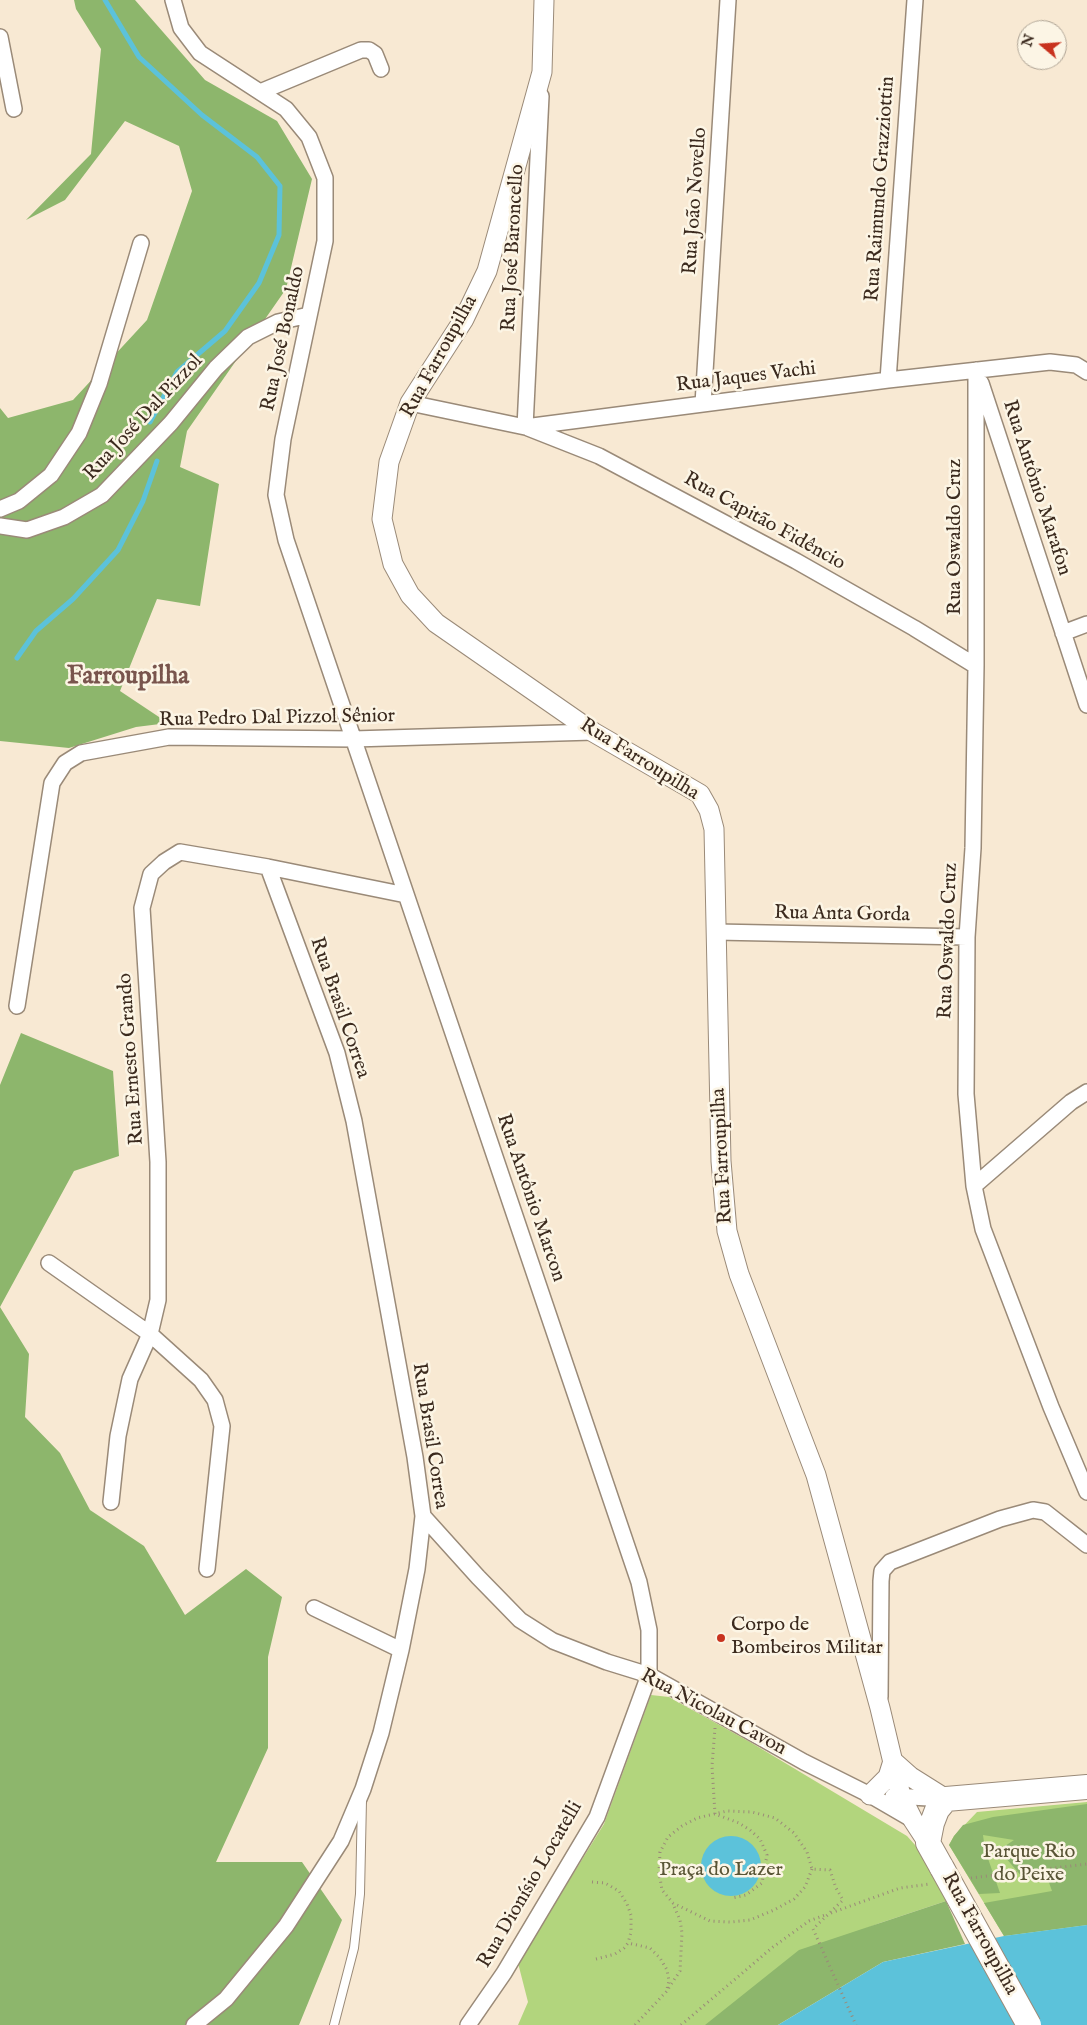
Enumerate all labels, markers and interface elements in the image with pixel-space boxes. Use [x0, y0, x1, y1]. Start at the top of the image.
north arrow [1017, 20, 1067, 70]
text: N [1018, 32, 1039, 49]
street label: Rua Raimundo Grazziottin [861, 75, 901, 303]
street label: Rua João Novello [679, 127, 713, 275]
street label: Rua José Baroncello [498, 164, 530, 332]
street label: Rua José Bonaldo [257, 264, 311, 414]
street label: Rua Farroupilha [396, 292, 484, 422]
street label: Rua José Dal Pizzol [79, 350, 209, 486]
street label: Rua Jaques Vachi [675, 358, 817, 398]
street label: Rua Antônio Marafon [996, 397, 1076, 579]
street label: Rua Oswaldo Cruz [944, 459, 968, 615]
street label: Rua Capitão Fidêncio [679, 468, 849, 576]
district label: Farroupilha [67, 663, 189, 693]
street label: Rua Pedro Dal Pizzol Sênior [159, 705, 395, 733]
street label: Rua Farroupilha [575, 714, 703, 806]
street label: Rua Oswaldo Cruz [934, 862, 964, 1020]
street label: Rua Anta Gorda [774, 902, 910, 928]
street label: Rua Brasil Correa [304, 934, 374, 1082]
street label: Rua Ernesto Grando [114, 972, 150, 1146]
street label: Rua Farroupilha [707, 1087, 739, 1225]
street label: Rua Antônio Marcon [490, 1111, 570, 1285]
street label: Rua Brasil Correa [406, 1361, 452, 1511]
place label: Corpo de Bombeiros Militar [731, 1614, 883, 1661]
marker: Corpo de Bombeiros Militar [715, 1632, 727, 1644]
street label: Rua Nicolau Cavon [636, 1664, 790, 1762]
street label: Rua Dionísio Locatelli [473, 1797, 589, 1973]
park label: Parque Rio do Peixe [983, 1841, 1075, 1888]
park label: Praça do Lazer [659, 1859, 783, 1883]
street label: Rua Farroupilha [935, 1869, 1023, 1999]

